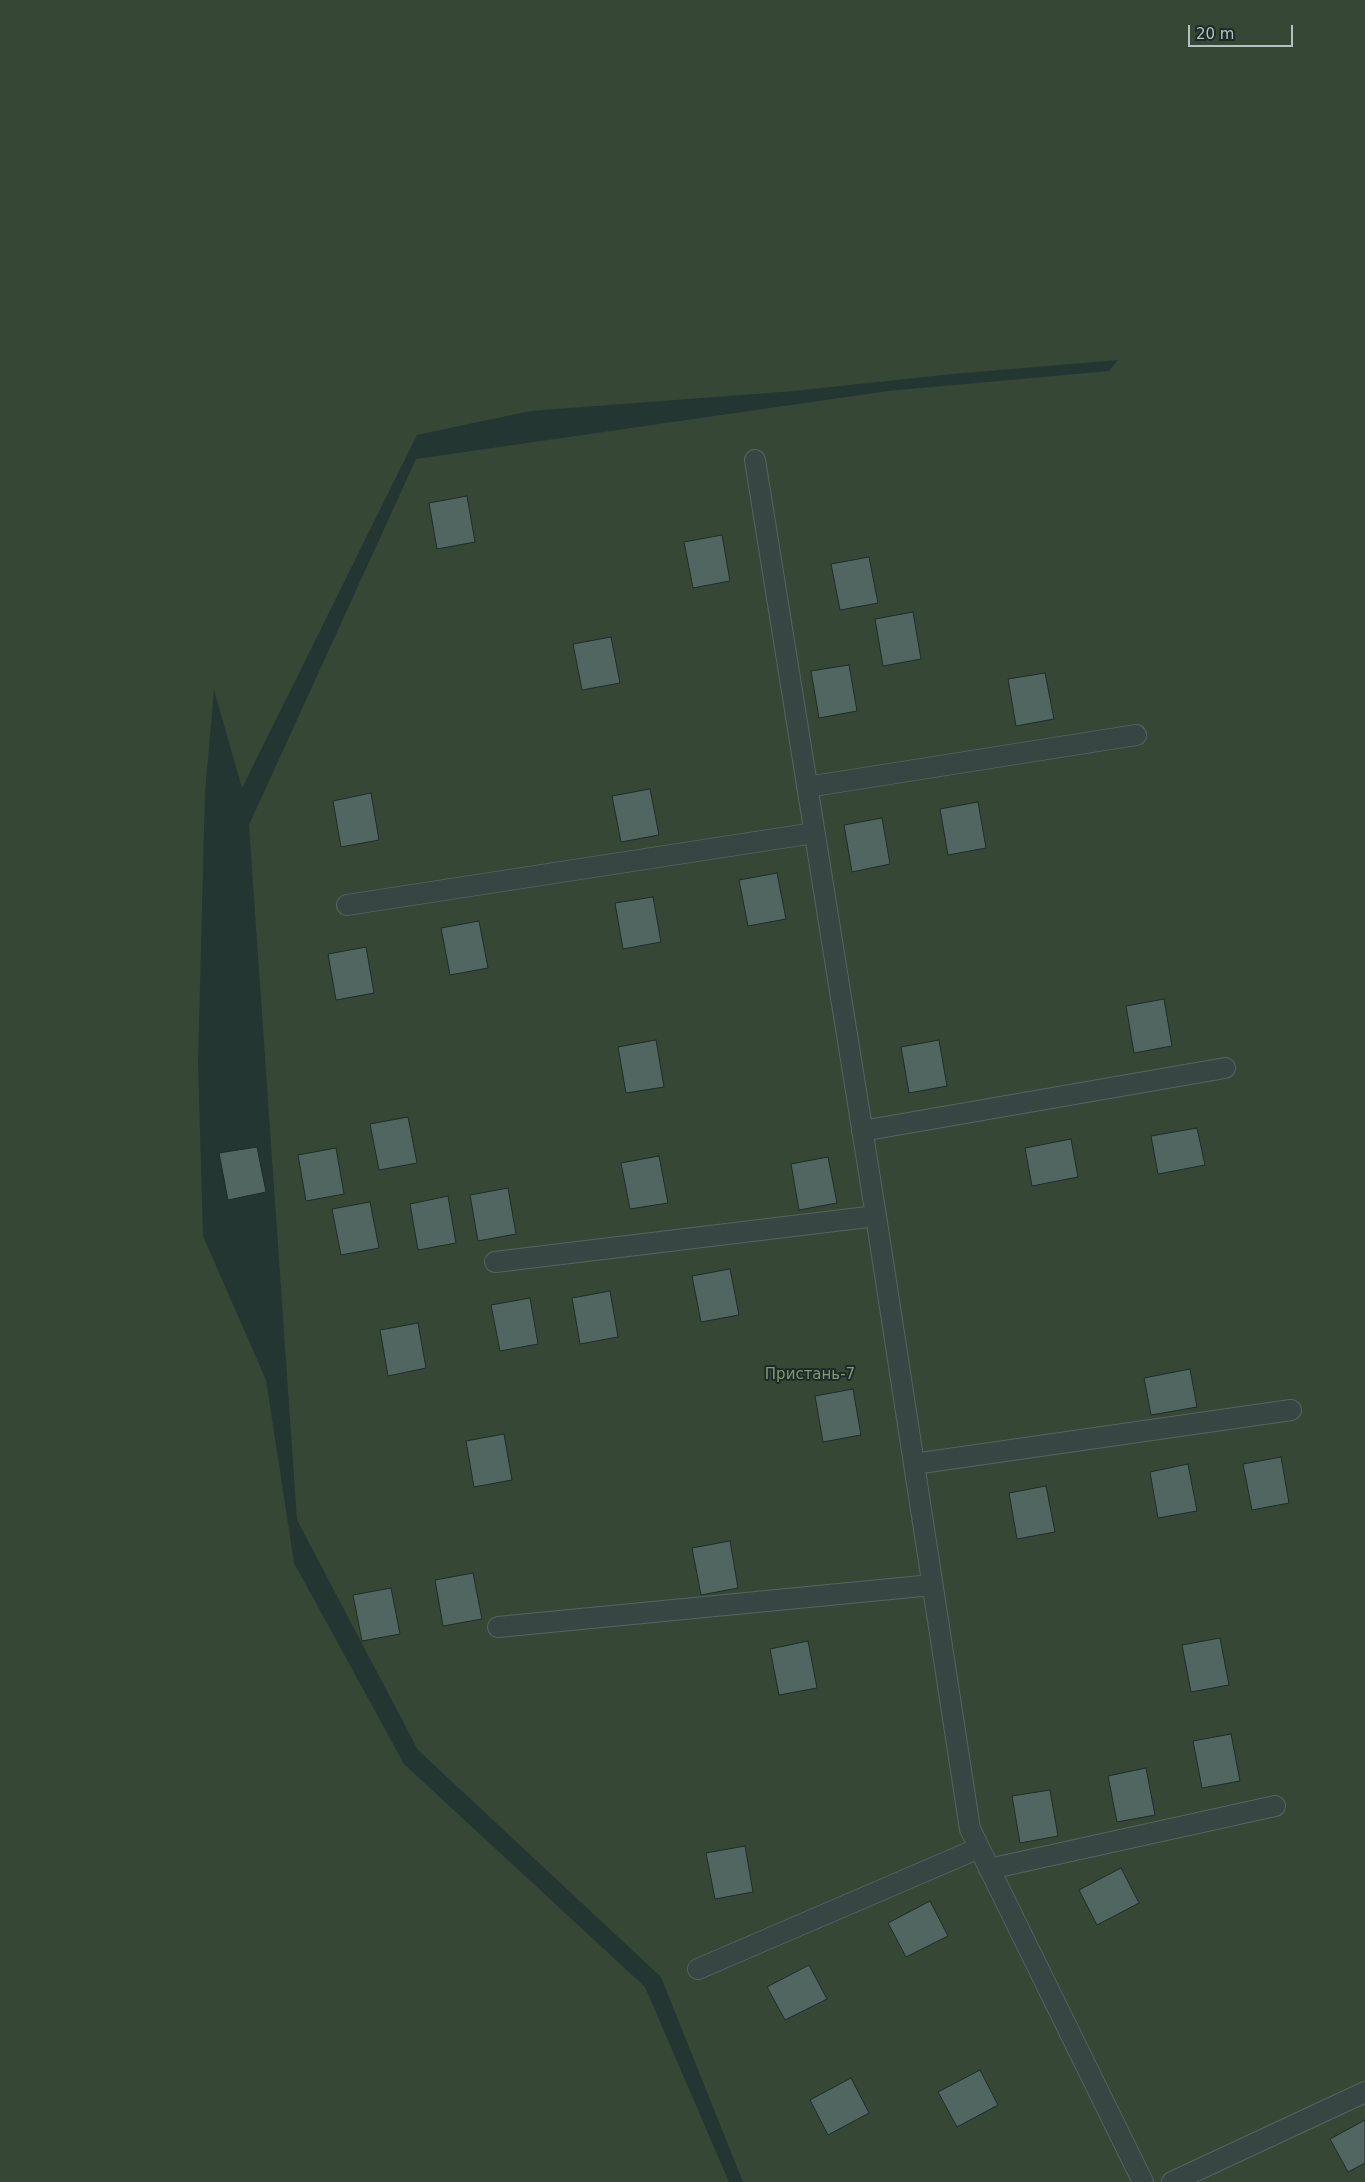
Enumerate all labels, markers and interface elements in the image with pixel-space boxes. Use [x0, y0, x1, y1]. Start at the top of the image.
scale bar [1190, 15, 1295, 47]
text: 20 m [1196, 25, 1234, 43]
park label: Пристань-7 [765, 1366, 855, 1384]

